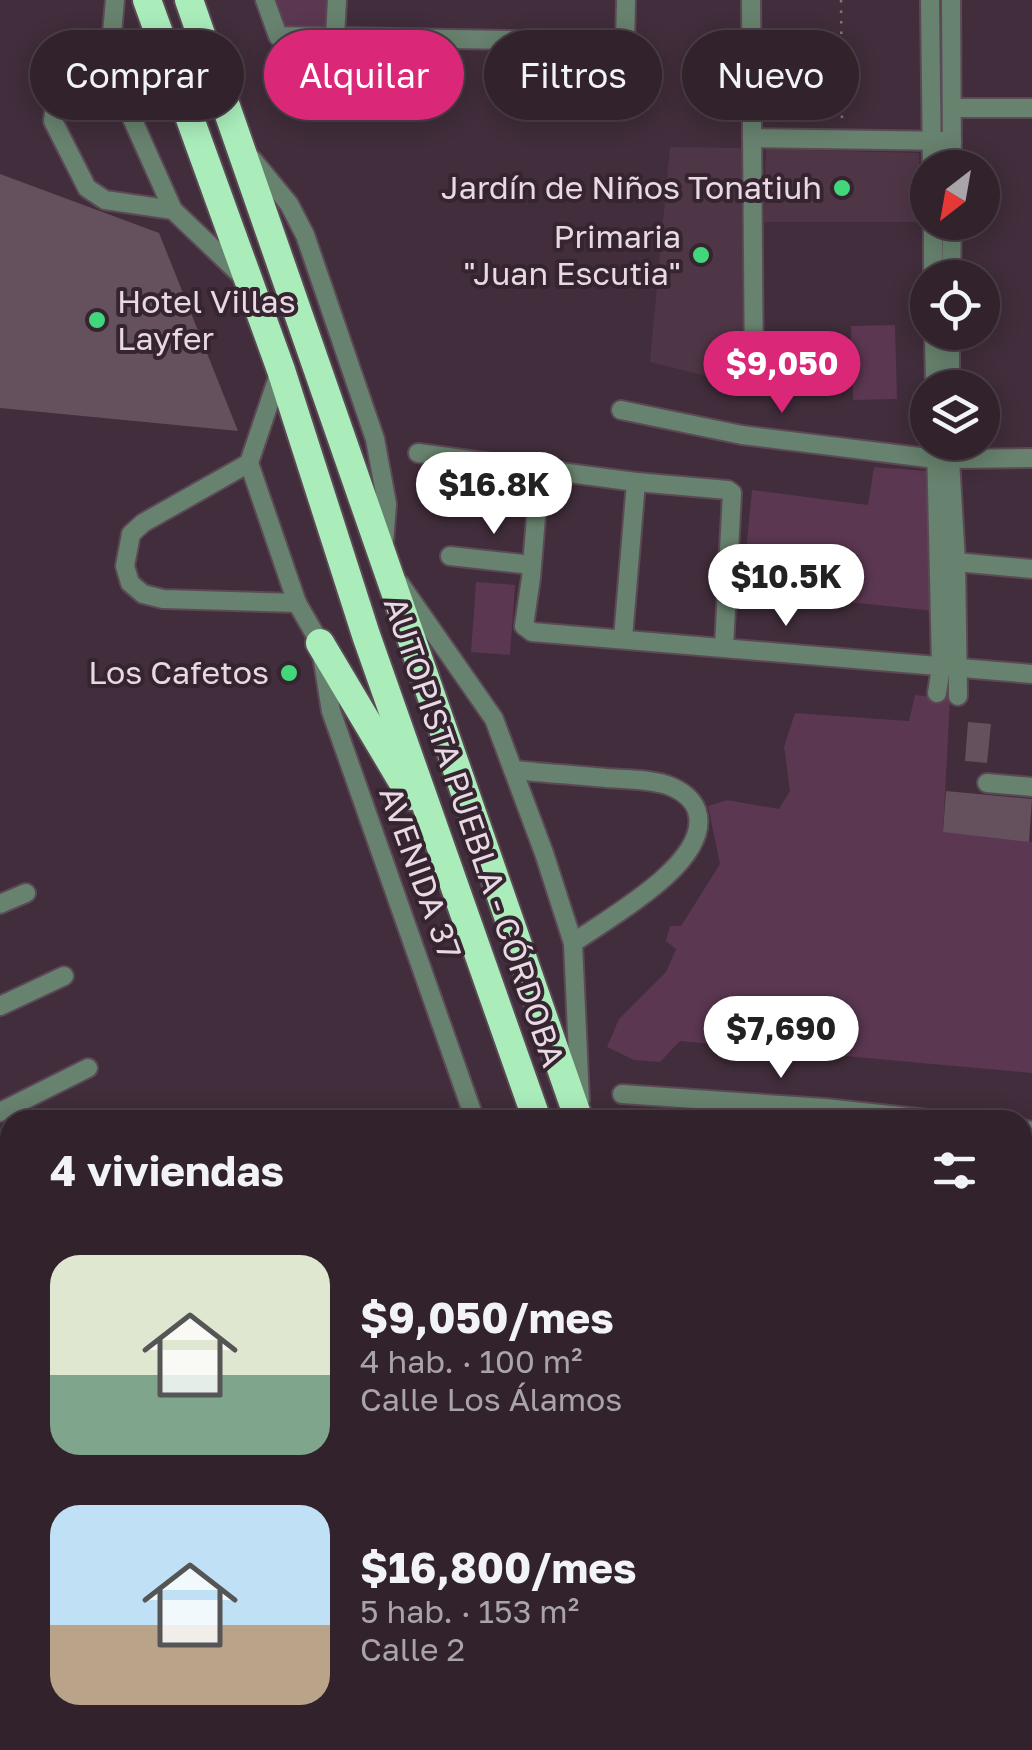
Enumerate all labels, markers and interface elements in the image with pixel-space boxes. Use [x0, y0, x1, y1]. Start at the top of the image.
chip: Comprar [30, 30, 244, 120]
chip: Alquilar [264, 30, 464, 120]
chip: Filtros [484, 30, 662, 120]
chip: Nuevo [682, 30, 859, 120]
north arrow [910, 150, 1000, 240]
map controls [910, 150, 1000, 460]
place label: Jardín de Niños Tonatiuh [441, 168, 822, 206]
marker: Jardín de Niños Tonatiuh [831, 177, 853, 199]
place label: Primaria "Juan Escutia" [463, 217, 681, 292]
marker: Primaria "Juan Escutia" [690, 244, 712, 266]
button: locate [910, 260, 1000, 350]
place label: Hotel Villas Layfer [117, 282, 296, 357]
marker: Hotel Villas Layfer [86, 309, 108, 331]
pin: $9,050 [701, 331, 863, 416]
text: $9,050 [725, 344, 839, 382]
button: layers [910, 370, 1000, 460]
pin: $16.8K [413, 452, 575, 537]
text: $16.8K [438, 465, 550, 503]
pin: $10.5K [705, 544, 867, 629]
text: $10.5K [730, 557, 842, 595]
street label: AUTOPISTA PUEBLA - CÓRDOBA [377, 592, 573, 1072]
place label: Los Cafetos [88, 653, 269, 691]
marker: Los Cafetos [278, 662, 300, 684]
street label: AVENIDA 37 [372, 781, 470, 964]
pin: $7,690 [700, 996, 862, 1081]
text: $7,690 [726, 1009, 836, 1047]
icon: filters [927, 1143, 982, 1198]
text: 4 viviendas [50, 1145, 284, 1195]
text: $9,050/mes [360, 1292, 614, 1342]
icon: home [130, 1295, 250, 1415]
text: 4 hab. · 100 m² [360, 1342, 583, 1380]
text: Calle Los Álamos [360, 1380, 622, 1418]
text: $16,800/mes [360, 1542, 637, 1592]
icon: home [130, 1545, 250, 1665]
text: 5 hab. · 153 m² [360, 1592, 579, 1630]
text: Calle 2 [360, 1630, 465, 1668]

